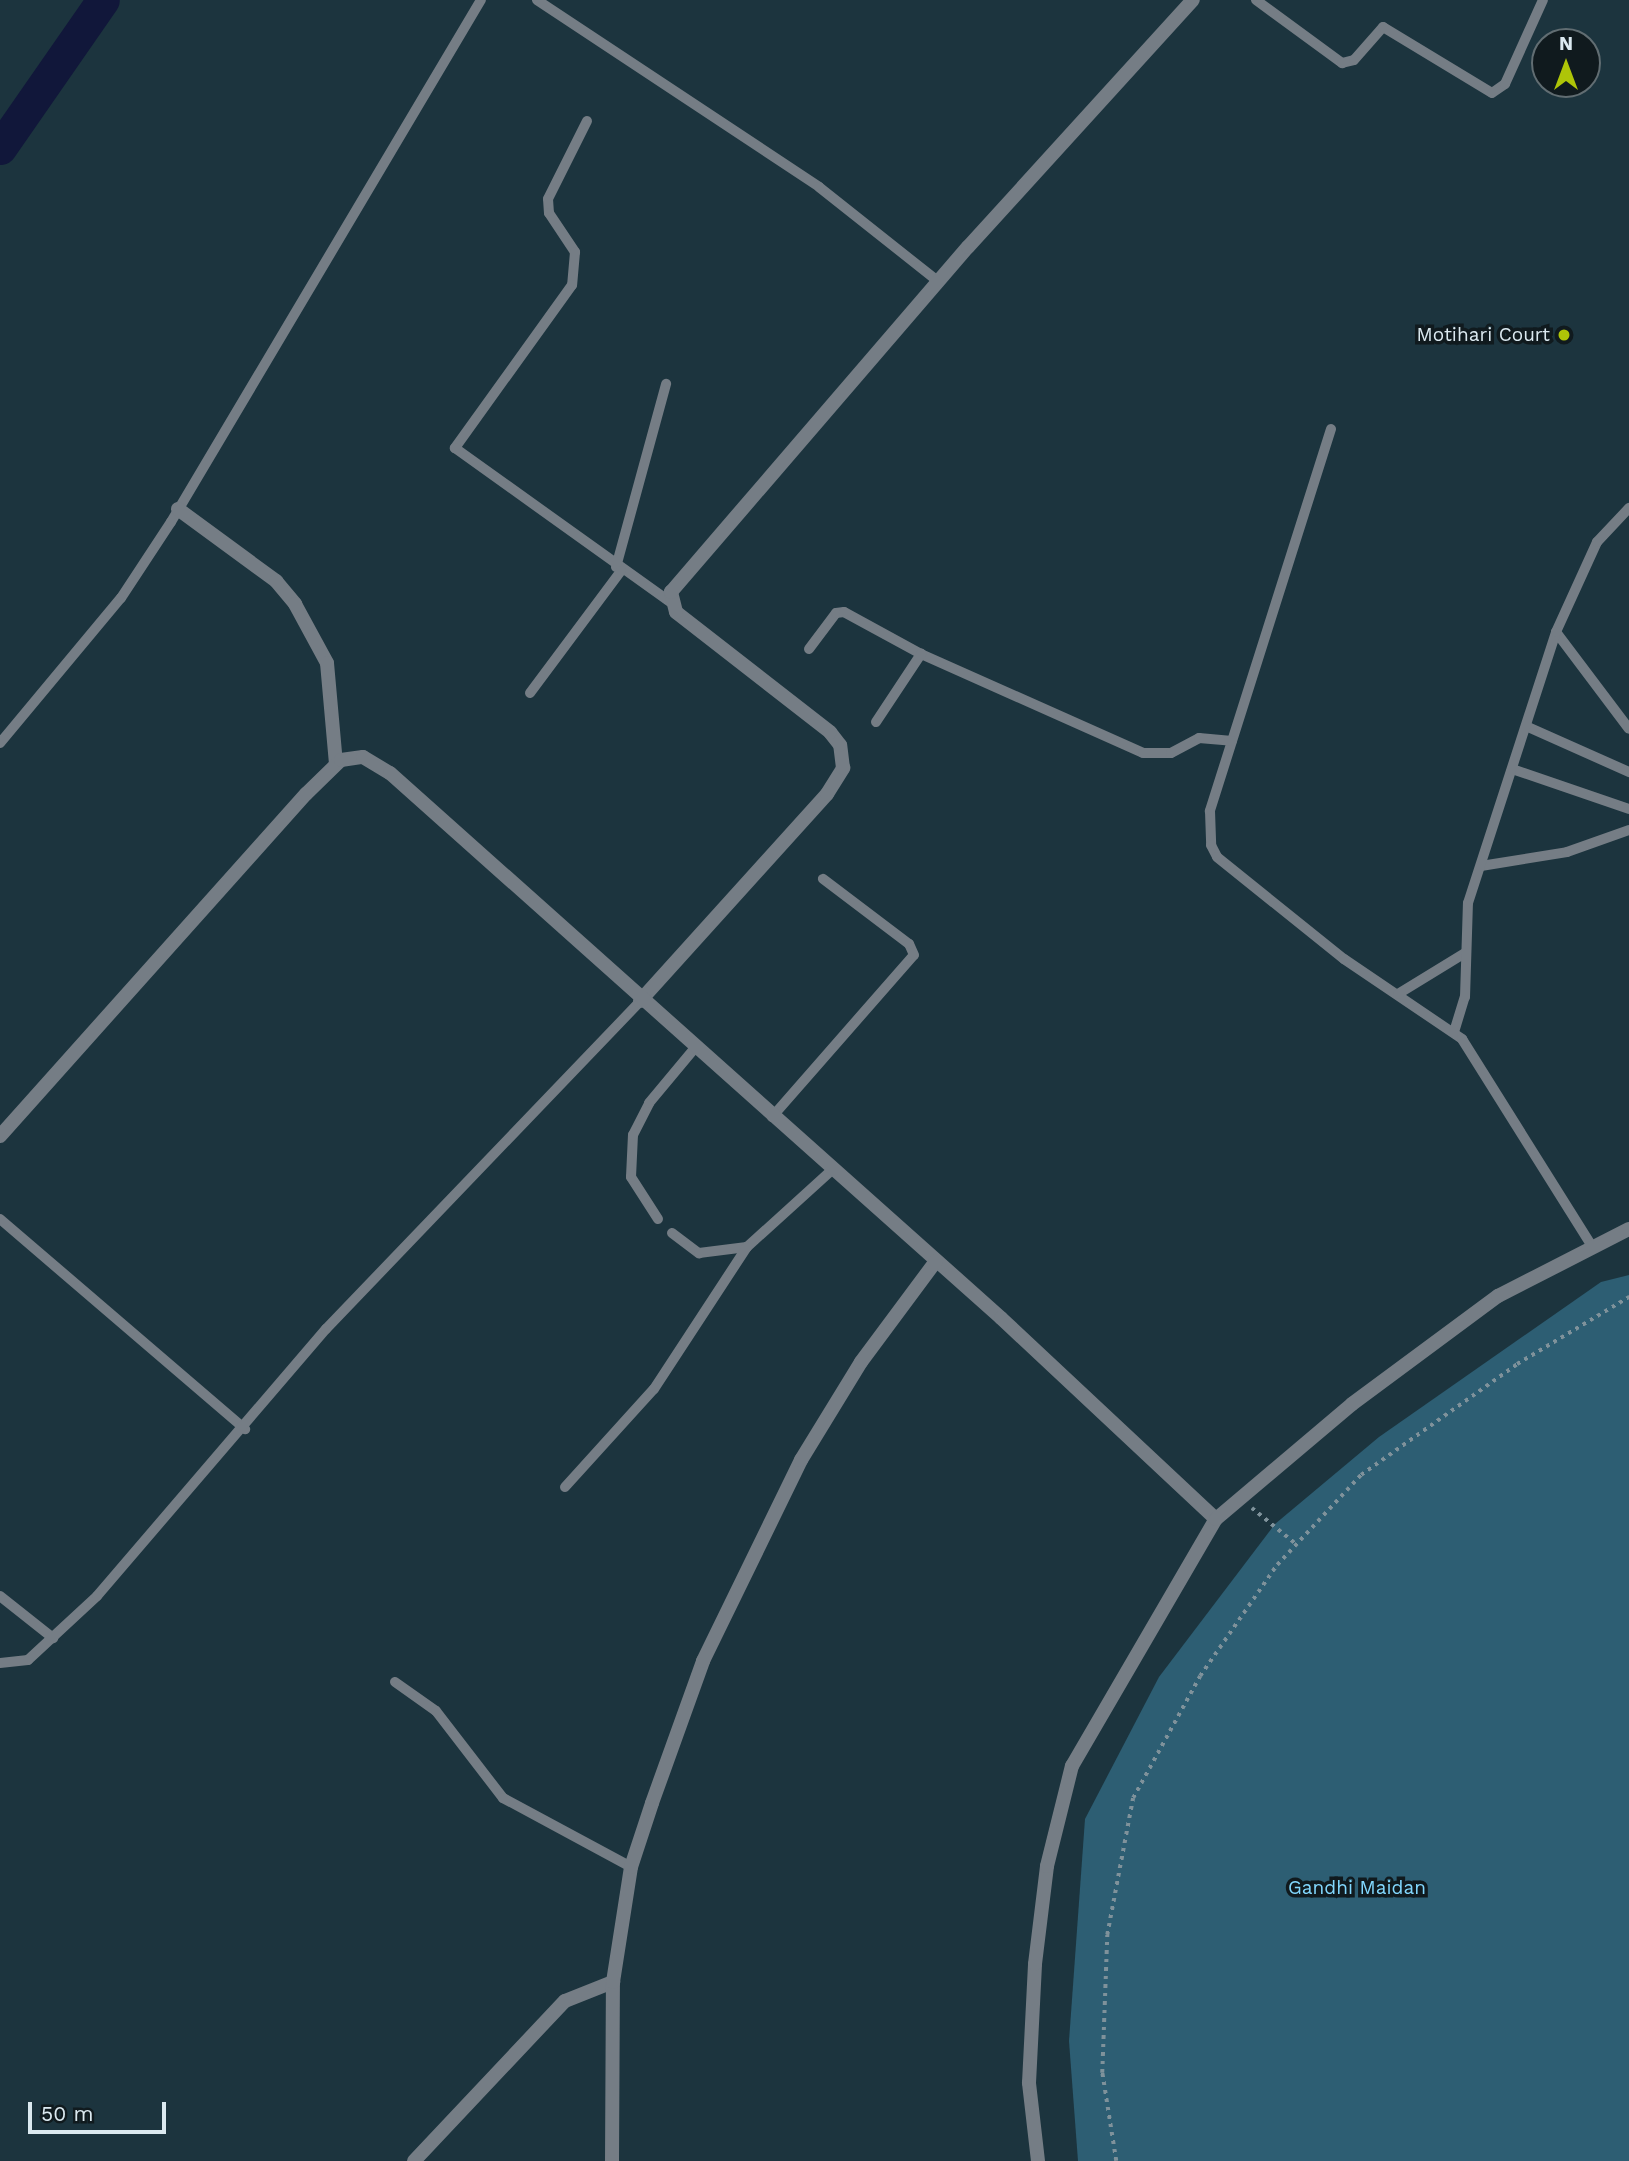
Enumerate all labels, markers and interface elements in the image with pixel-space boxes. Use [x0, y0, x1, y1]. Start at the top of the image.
north arrow [1531, 28, 1601, 98]
text: N [1559, 32, 1573, 55]
place label: Motihari Court [1417, 324, 1550, 346]
marker: Motihari Court [1556, 327, 1572, 343]
park label: Gandhi Maidan [1288, 1877, 1426, 1899]
scale bar [32, 2088, 170, 2132]
text: 50 m [41, 2101, 93, 2126]

